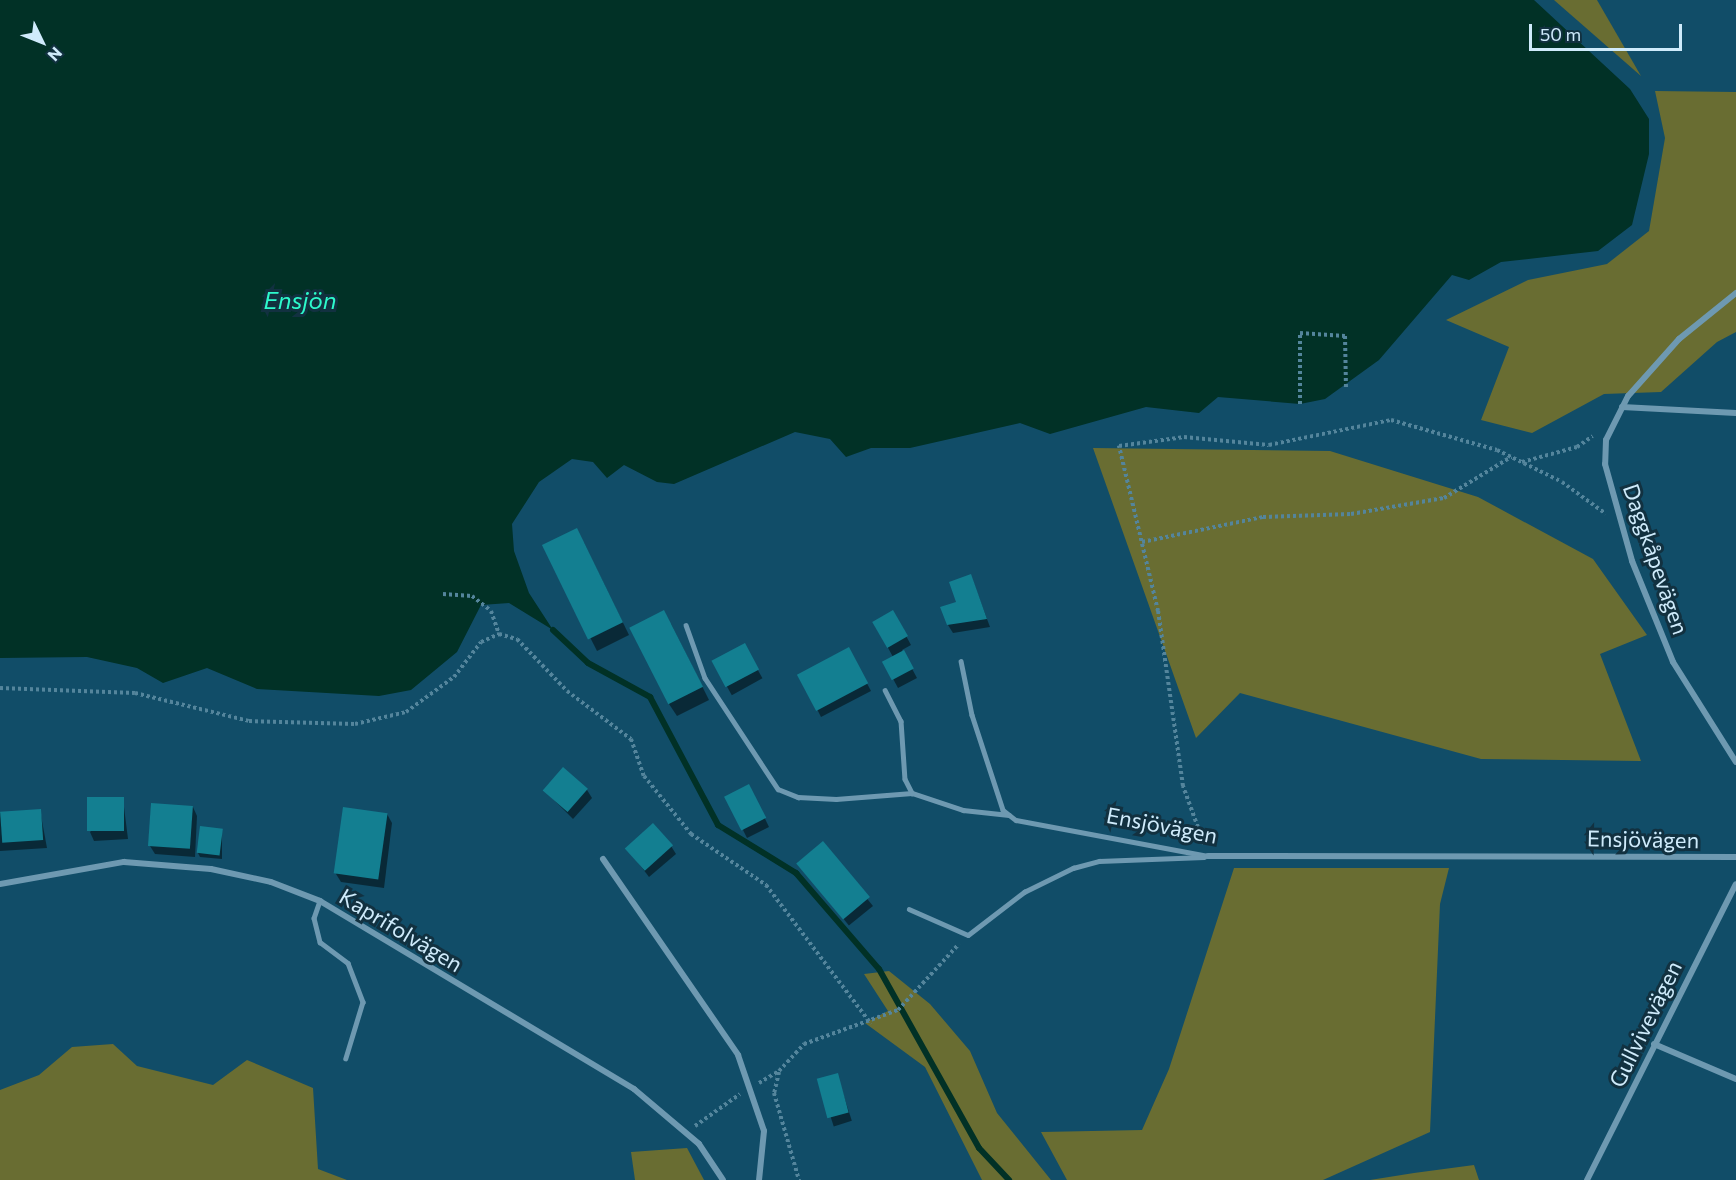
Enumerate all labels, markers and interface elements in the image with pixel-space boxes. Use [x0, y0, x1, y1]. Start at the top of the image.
north arrow [12, 12, 72, 72]
scale bar [1532, 12, 1685, 50]
text: 50 m [1540, 23, 1581, 45]
text: N [44, 44, 67, 65]
water label: Ensjön [263, 286, 337, 314]
street label: Daggkåpevägen [1618, 480, 1694, 638]
street label: Ensjövägen [1104, 801, 1220, 849]
street label: Ensjövägen [1587, 825, 1699, 853]
street label: Kaprifolvägen [335, 883, 467, 977]
street label: Gullvivevägen [1603, 957, 1687, 1091]

